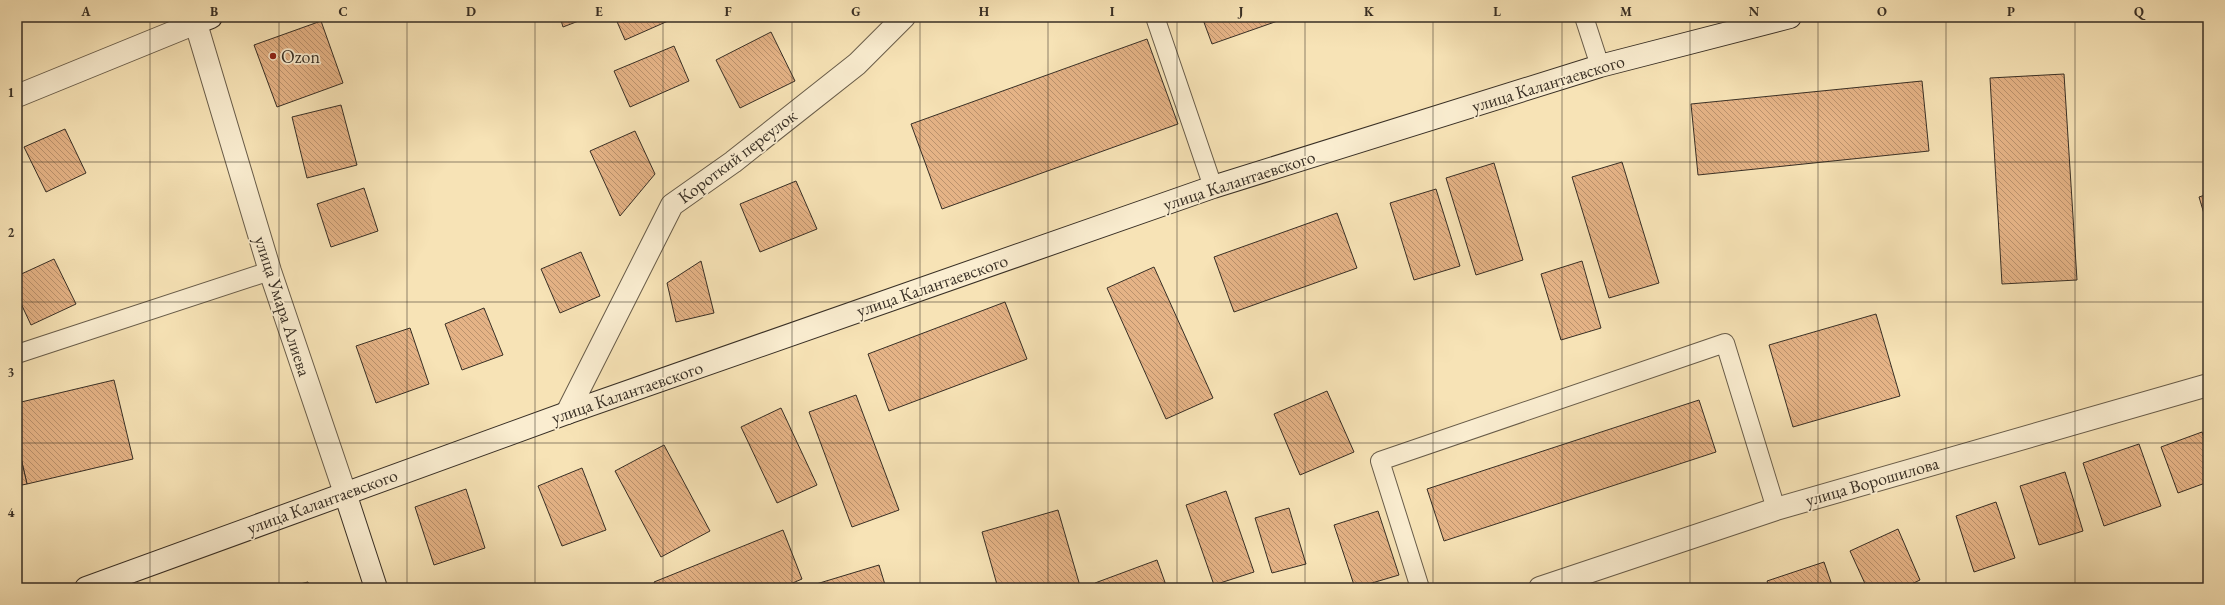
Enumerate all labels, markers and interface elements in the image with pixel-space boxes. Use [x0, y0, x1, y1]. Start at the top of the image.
text: A [80, 3, 91, 20]
text: B [210, 3, 218, 20]
text: C [338, 3, 348, 20]
text: D [466, 3, 476, 20]
text: E [595, 3, 603, 20]
text: F [724, 3, 732, 20]
text: G [851, 3, 861, 20]
text: H [979, 3, 990, 20]
text: I [1110, 3, 1115, 20]
text: J [1237, 3, 1244, 20]
text: K [1364, 3, 1375, 20]
text: L [1493, 3, 1501, 20]
text: M [1620, 3, 1632, 20]
text: N [1749, 3, 1760, 20]
text: O [1877, 3, 1887, 20]
text: P [2007, 3, 2015, 20]
text: Q [2134, 3, 2146, 20]
place label: Ozon [281, 45, 320, 68]
street label: улица Калантаевского [1469, 49, 1627, 117]
marker: Ozon [268, 51, 278, 61]
text: 1 [8, 84, 15, 101]
street label: Короткий переулок [673, 103, 801, 208]
street label: улица Калантаевского [1160, 145, 1318, 215]
text: 2 [8, 224, 15, 241]
street label: улица Умара Алиева [249, 233, 317, 380]
street label: улица Калантаевского [853, 248, 1011, 322]
street label: улица Калантаевского [548, 355, 706, 429]
text: 3 [8, 364, 15, 381]
street label: улица Ворошилова [1803, 451, 1942, 511]
street label: улица Калантаевского [244, 463, 401, 539]
text: 4 [8, 504, 15, 521]

